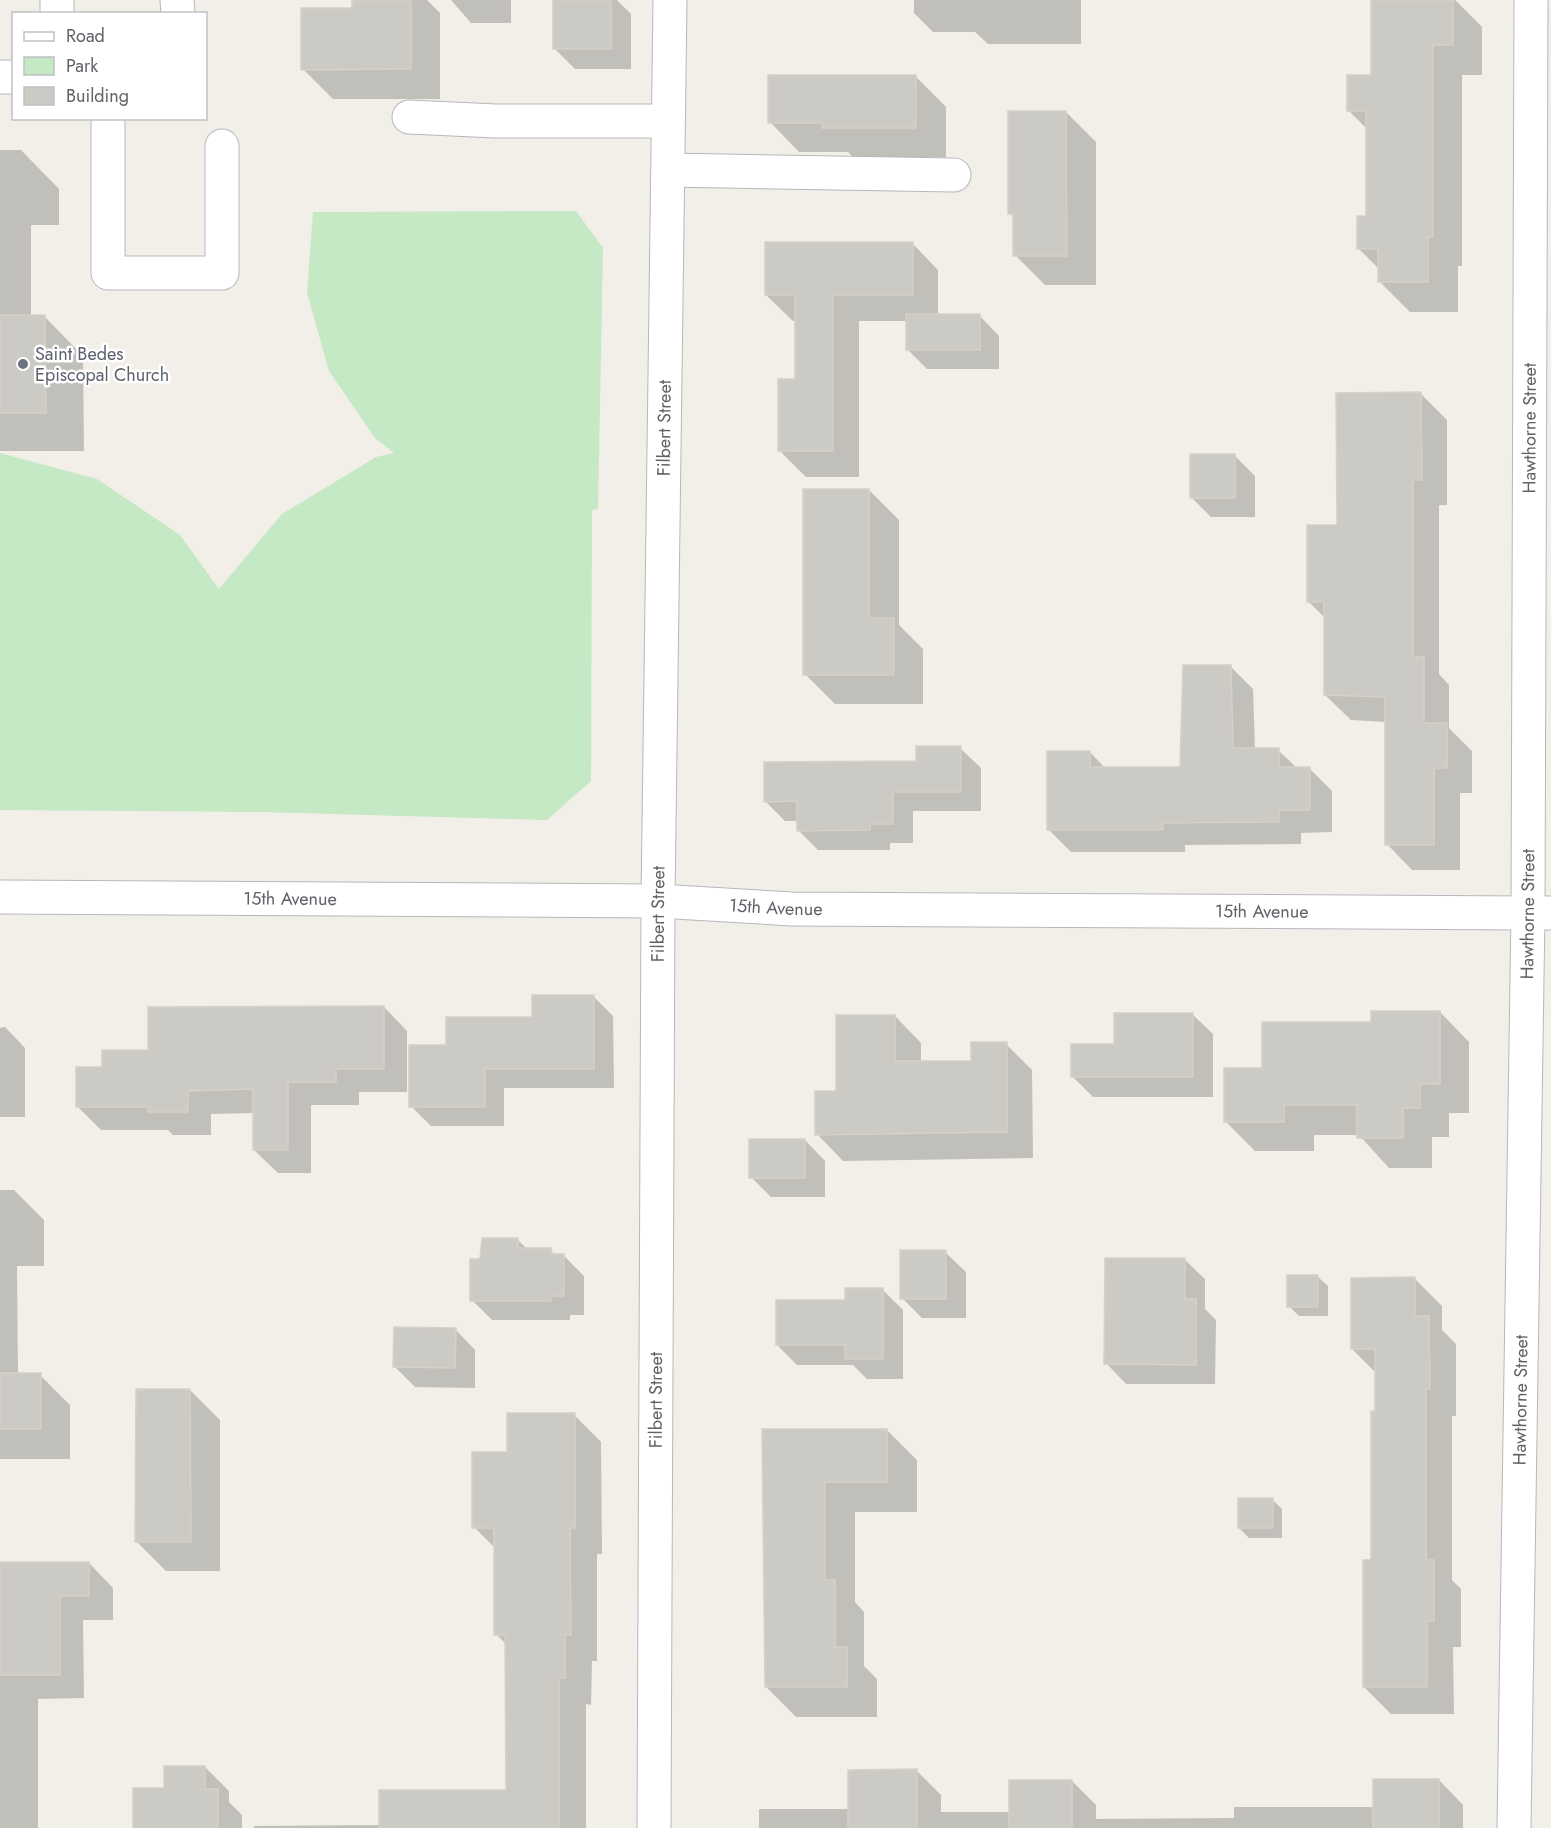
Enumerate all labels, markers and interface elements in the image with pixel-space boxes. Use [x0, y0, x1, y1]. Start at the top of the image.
legend [12, 12, 207, 120]
text: Road [66, 23, 105, 49]
text: Park [66, 53, 98, 79]
text: Building [66, 83, 129, 109]
place label: Saint Bedes Episcopal Church [35, 341, 169, 388]
marker: Saint Bedes Episcopal Church [16, 357, 30, 371]
street label: Hawthorne Street [1516, 362, 1543, 493]
street label: Filbert Street [651, 379, 678, 476]
street label: Hawthorne Street [1514, 848, 1541, 980]
street label: Filbert Street [645, 865, 671, 962]
street label: 15th Avenue [243, 885, 337, 912]
street label: 15th Avenue [728, 892, 823, 922]
street label: 15th Avenue [1215, 898, 1309, 925]
street label: Hawthorne Street [1507, 1334, 1535, 1466]
street label: Filbert Street [643, 1351, 669, 1448]

